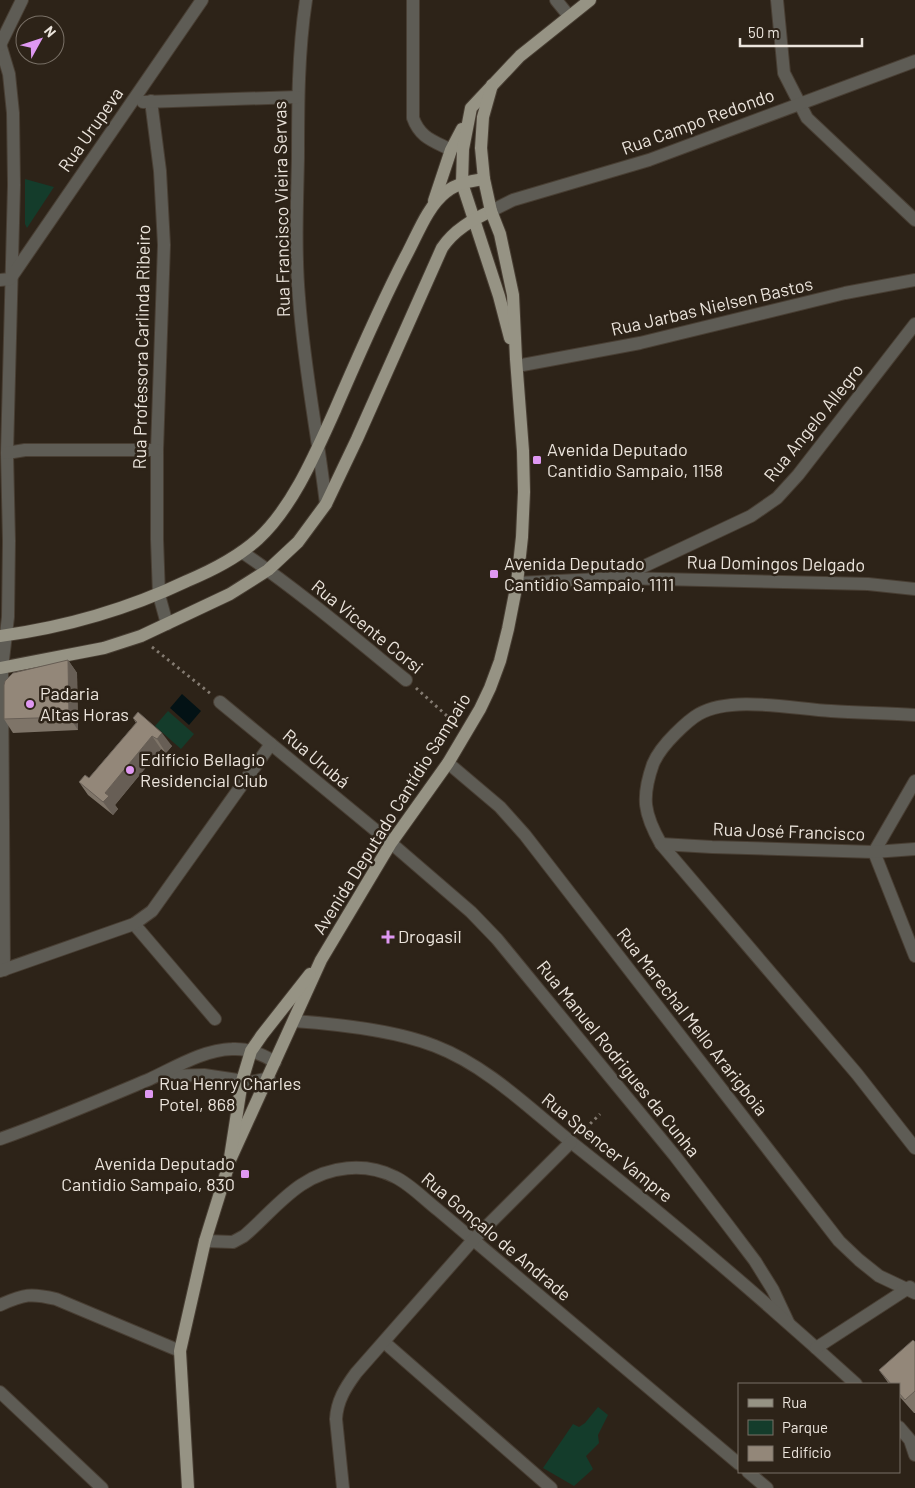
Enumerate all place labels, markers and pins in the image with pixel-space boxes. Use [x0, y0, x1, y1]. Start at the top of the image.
place label: Avenida Deputado Cantidio Sampaio, 1158 [547, 438, 723, 481]
marker: Avenida Deputado Cantidio Sampaio, 1158 [531, 454, 543, 466]
place label: Avenida Deputado Cantidio Sampaio, 1111 [504, 552, 674, 595]
marker: Avenida Deputado Cantidio Sampaio, 1111 [488, 568, 500, 580]
place label: Padaria Altas Horas [40, 682, 129, 725]
marker: Padaria Altas Horas [24, 698, 36, 710]
place label: Edifício Bellagio Residencial Club [140, 748, 268, 791]
marker: Edifício Bellagio Residencial Club [124, 764, 136, 776]
place label: Drogasil [398, 925, 462, 947]
marker: Drogasil [382, 931, 394, 943]
place label: Rua Henry Charles Potel, 868 [159, 1072, 301, 1115]
marker: Rua Henry Charles Potel, 868 [143, 1088, 155, 1100]
place label: Avenida Deputado Cantidio Sampaio, 830 [61, 1152, 235, 1195]
marker: Avenida Deputado Cantidio Sampaio, 830 [239, 1168, 251, 1180]

